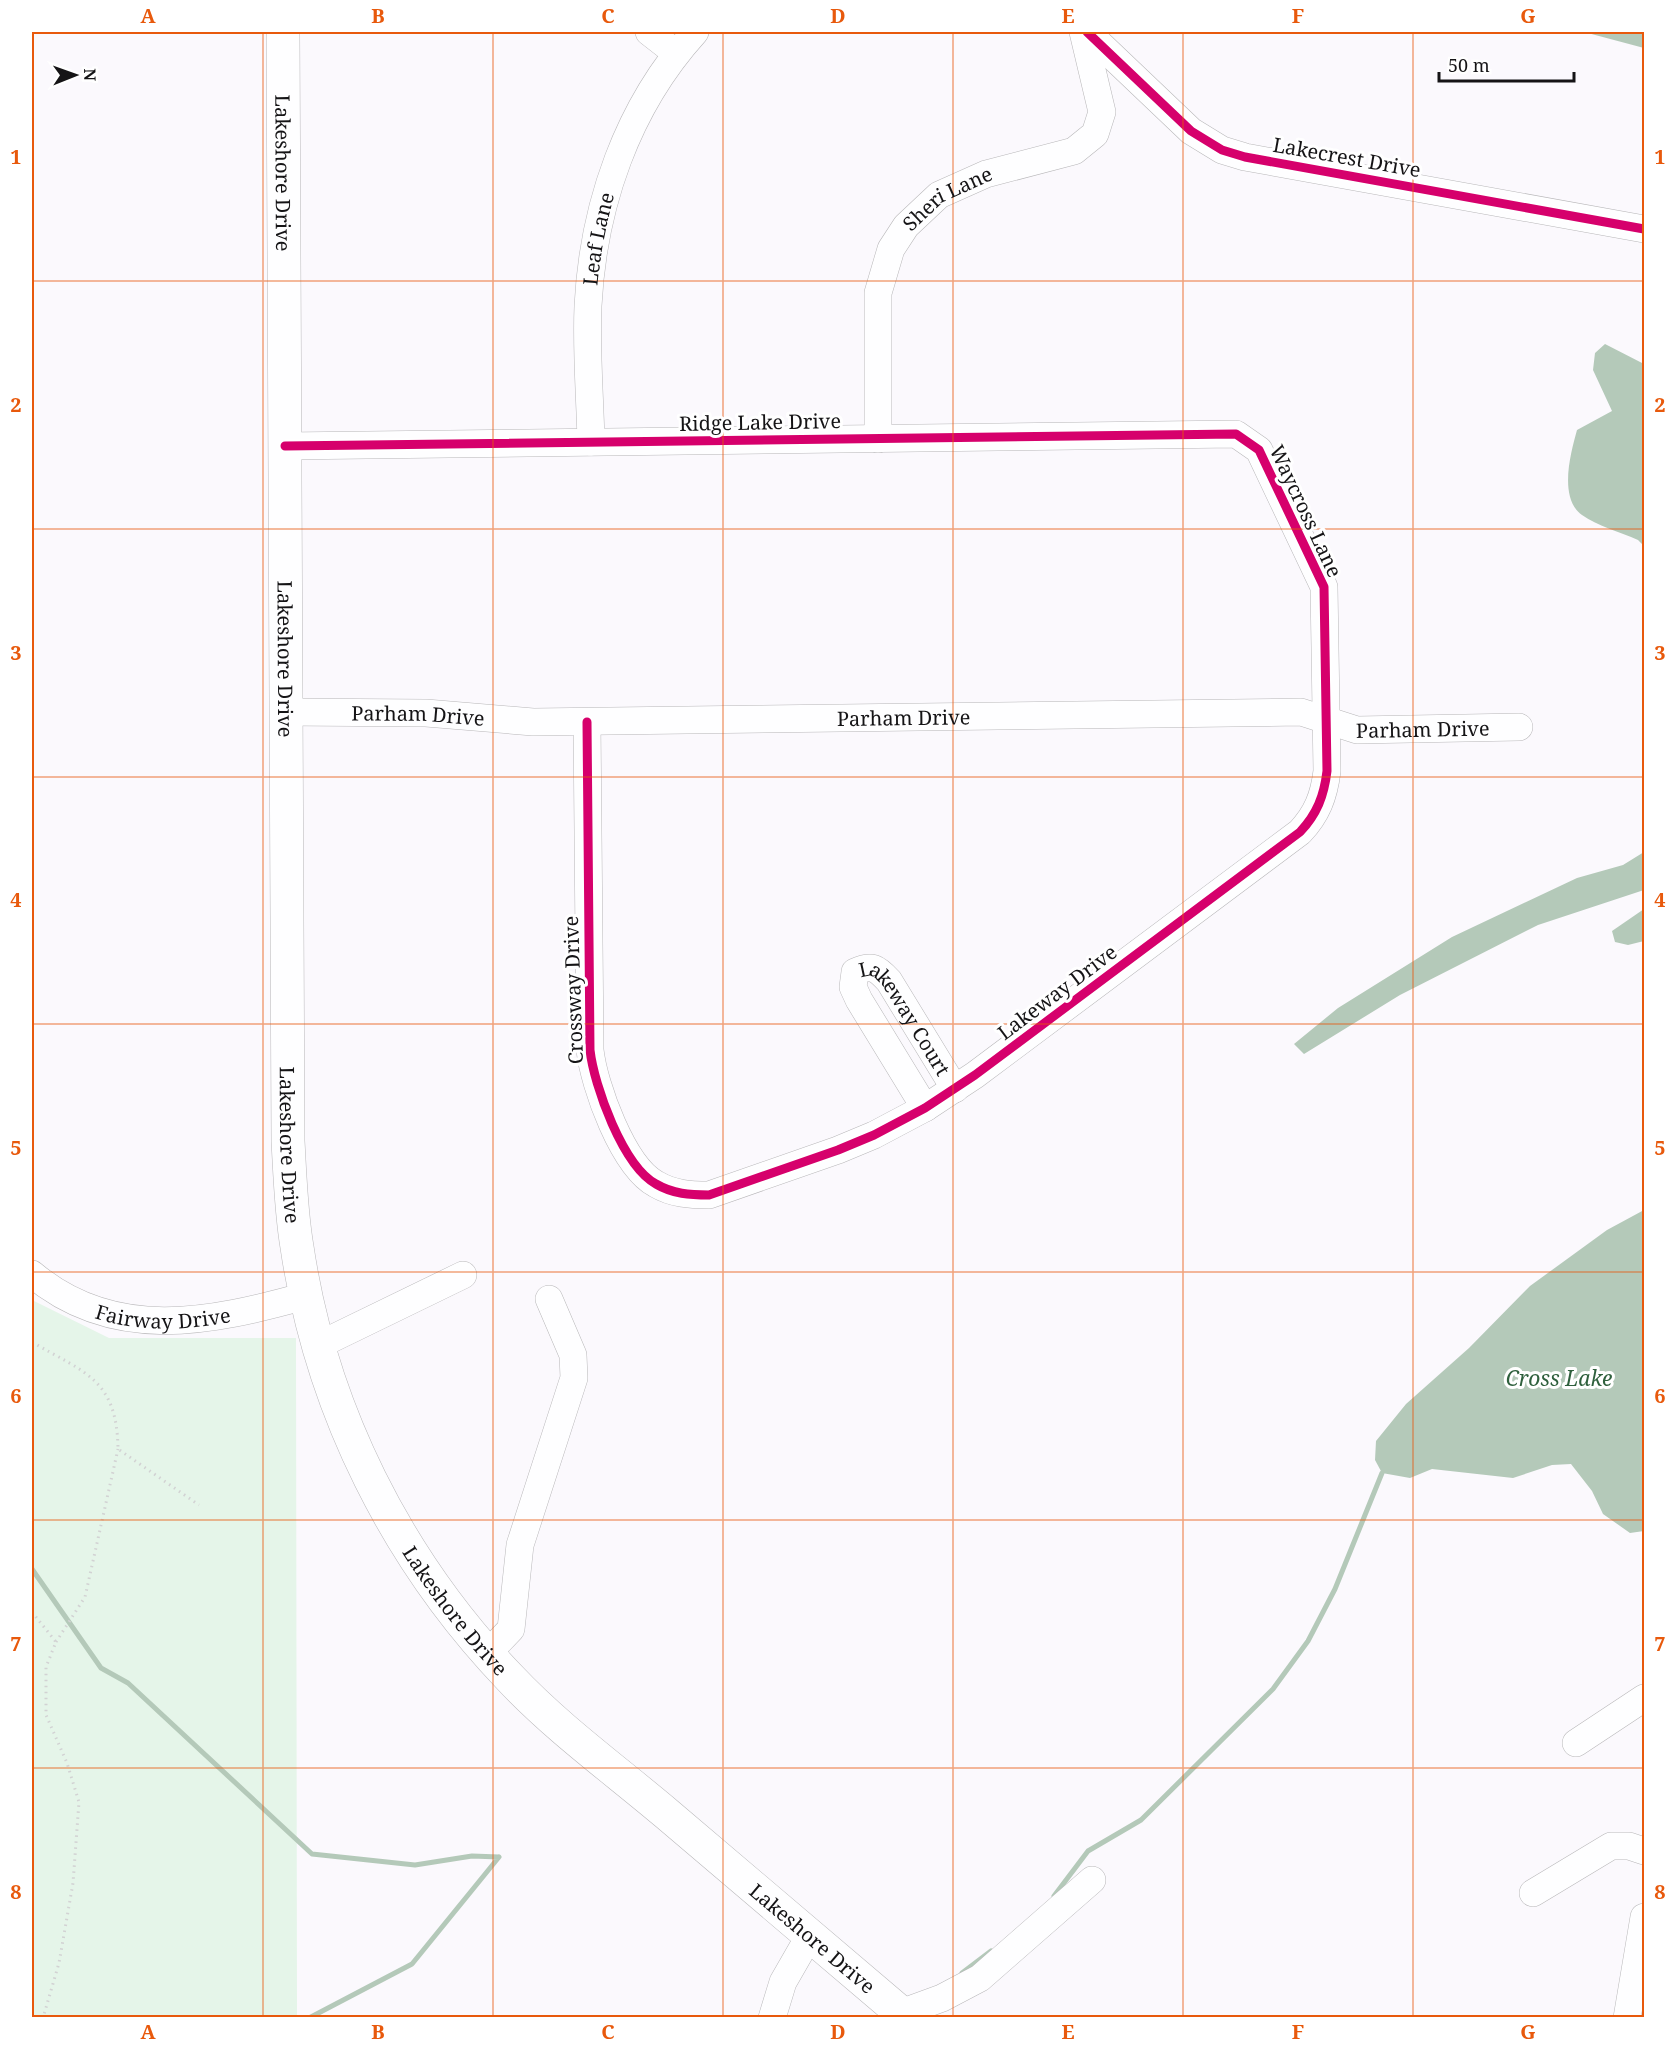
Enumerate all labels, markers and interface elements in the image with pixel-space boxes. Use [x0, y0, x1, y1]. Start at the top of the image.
text: A [140, 2, 156, 29]
text: B [371, 2, 385, 29]
text: C [601, 2, 615, 29]
text: D [830, 2, 846, 29]
text: E [1061, 2, 1075, 29]
text: F [1292, 2, 1304, 29]
text: G [1520, 2, 1536, 29]
north arrow [45, 45, 105, 105]
scale bar [1439, 45, 1574, 83]
text: 50 m [1448, 53, 1490, 77]
text: N [79, 68, 101, 82]
street label: Lakeshore Drive [270, 94, 297, 252]
street label: Lakecrest Drive [1271, 131, 1423, 183]
text: 1 [10, 143, 22, 170]
text: 1 [1654, 143, 1666, 170]
street label: Sheri Lane [896, 160, 996, 236]
street label: Leaf Lane [576, 189, 620, 287]
text: 2 [10, 391, 22, 418]
text: 2 [1654, 391, 1666, 418]
street label: Ridge Lake Drive [679, 407, 841, 437]
street label: Waycross Lane [1264, 440, 1348, 582]
street label: Lakeshore Drive [272, 580, 300, 738]
text: 3 [10, 639, 22, 666]
text: 3 [1654, 639, 1666, 666]
street label: Parham Drive [351, 699, 486, 731]
street label: Parham Drive [837, 703, 971, 732]
street label: Parham Drive [1356, 714, 1490, 744]
text: 4 [10, 886, 22, 913]
text: 4 [1654, 886, 1666, 913]
street label: Crossway Drive [557, 915, 589, 1065]
street label: Lakeway Drive [992, 938, 1122, 1046]
street label: Lakeway Court [856, 954, 957, 1080]
street label: Lakeshore Drive [274, 1066, 307, 1225]
text: 5 [10, 1134, 22, 1161]
text: 5 [1654, 1134, 1666, 1161]
street label: Fairway Drive [92, 1297, 233, 1334]
water label: Cross Lake [1506, 1364, 1612, 1392]
text: 6 [10, 1382, 22, 1409]
text: 6 [1654, 1382, 1666, 1409]
street label: Lakeshore Drive [397, 1541, 514, 1681]
text: 7 [10, 1630, 22, 1657]
text: 7 [1654, 1630, 1666, 1657]
street label: Lakeshore Drive [744, 1877, 881, 1999]
text: 8 [10, 1878, 22, 1905]
text: 8 [1654, 1878, 1666, 1905]
text: A [140, 2018, 156, 2045]
text: B [371, 2018, 385, 2045]
text: C [601, 2018, 615, 2045]
text: D [830, 2018, 846, 2045]
text: E [1061, 2018, 1075, 2045]
text: F [1292, 2018, 1304, 2045]
text: G [1520, 2018, 1536, 2045]

